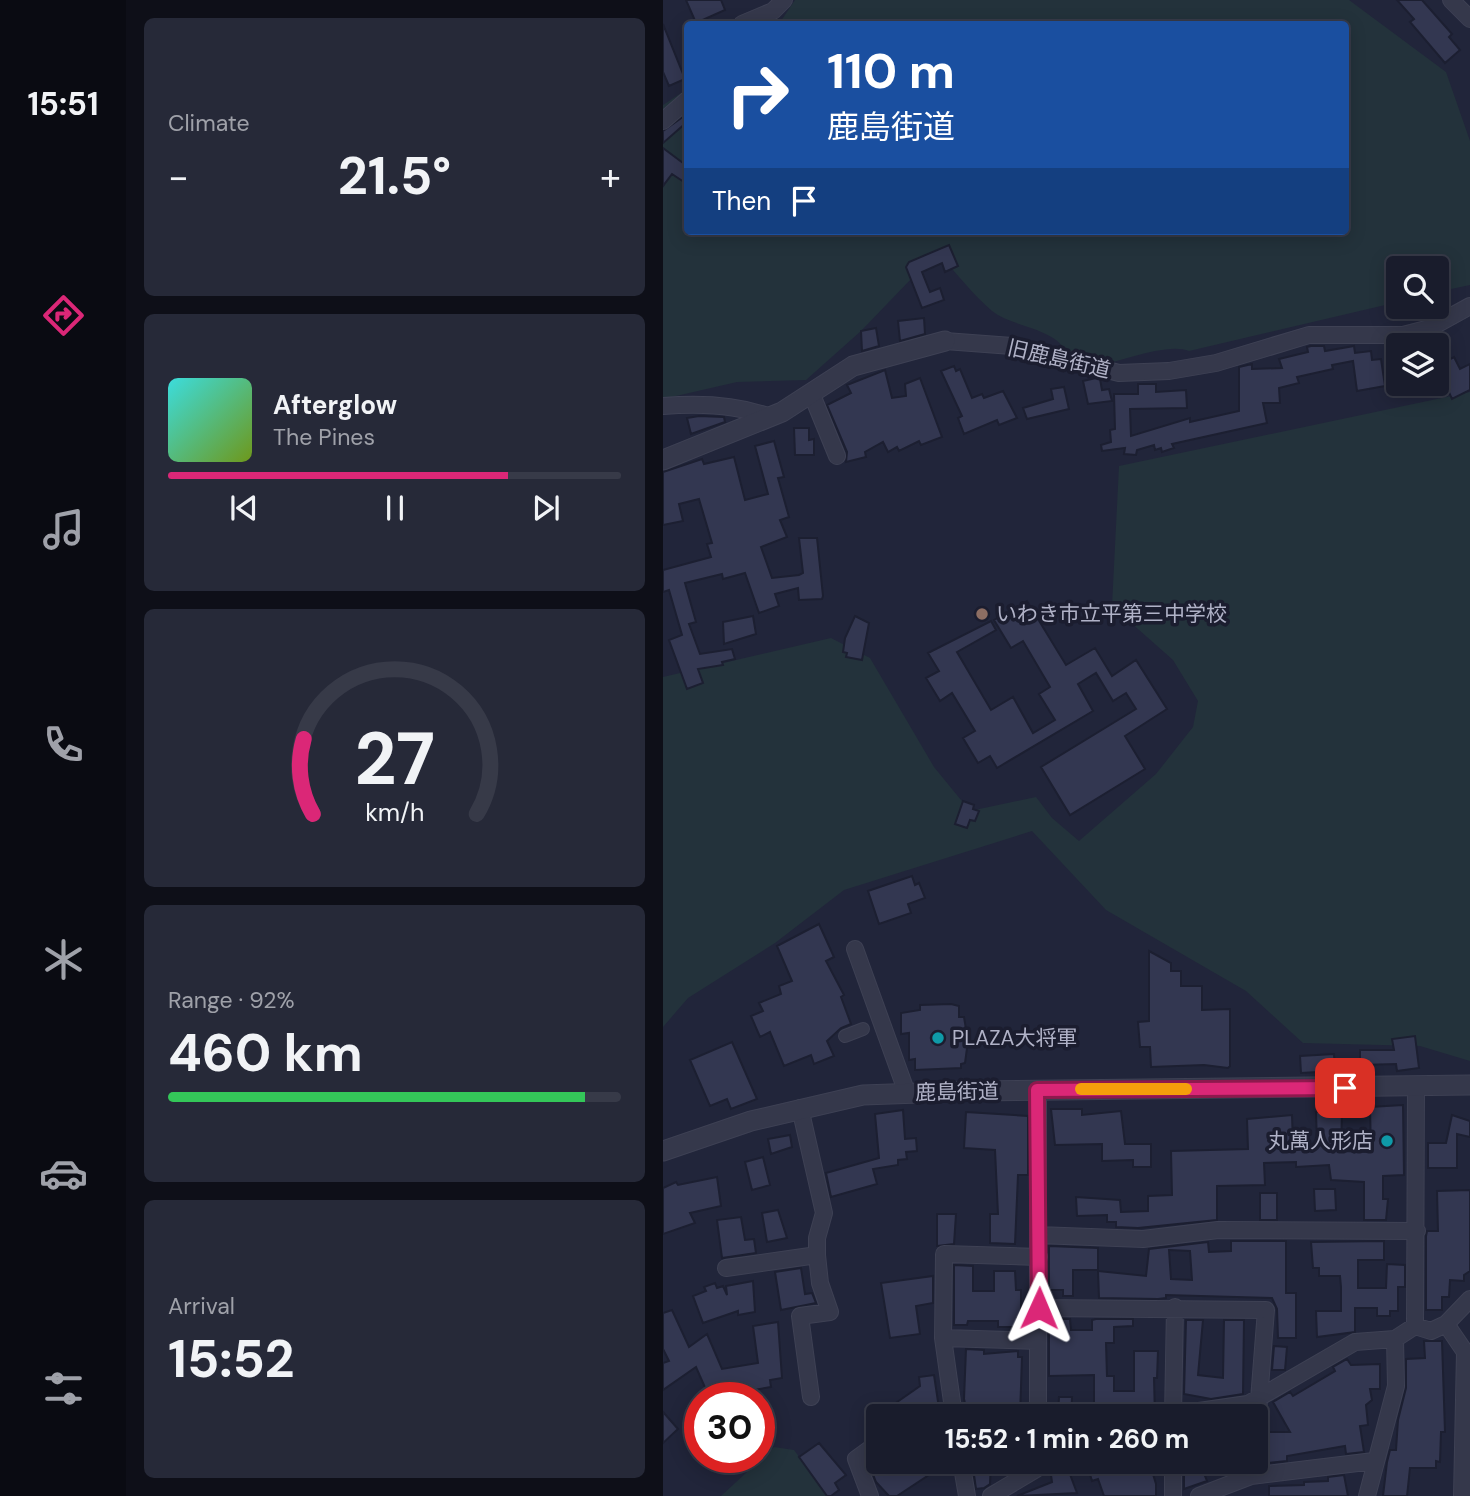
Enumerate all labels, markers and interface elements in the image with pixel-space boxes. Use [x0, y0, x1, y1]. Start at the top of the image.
text: 110 m [827, 39, 955, 103]
icon: right [712, 49, 803, 140]
text: 15:51 [27, 83, 99, 125]
text: 鹿島街道 [827, 106, 955, 148]
text: Climate [168, 108, 250, 138]
text: 21.5° [338, 142, 451, 210]
text: − [168, 152, 189, 202]
text: + [600, 152, 621, 202]
icon: arrive [785, 182, 823, 220]
text: Then [712, 184, 771, 218]
map controls [1386, 256, 1449, 396]
button: search [1386, 256, 1449, 319]
icon: directions [39, 291, 88, 340]
button: layers [1386, 333, 1449, 396]
street label: 旧鹿島街道 [1005, 334, 1113, 384]
text: Afterglow [273, 388, 397, 422]
text: The Pines [273, 422, 375, 452]
icon: previous [225, 489, 263, 527]
icon: pause [376, 489, 414, 527]
icon: next [527, 489, 565, 527]
icon: music [39, 505, 88, 554]
place label: いわき市立平第三中学校 [996, 600, 1227, 628]
marker: いわき市立平第三中学校 [974, 606, 990, 622]
text: 27 [354, 712, 435, 807]
icon: phone [39, 720, 88, 769]
text: km/h [365, 796, 424, 829]
icon: climate [39, 935, 88, 984]
text: Range · 92% [168, 985, 295, 1015]
text: 460 km [168, 1019, 363, 1087]
place label: PLAZA大将軍 [952, 1024, 1078, 1052]
marker: PLAZA大将軍 [930, 1030, 946, 1046]
pin [1315, 1058, 1375, 1118]
icon: arrive [1326, 1069, 1364, 1107]
street label: 鹿島街道 [915, 1077, 999, 1107]
place label: 丸萬人形店 [1268, 1127, 1373, 1155]
marker: 丸萬人形店 [1379, 1133, 1395, 1149]
icon: car [39, 1149, 88, 1198]
position arrow [1002, 1271, 1076, 1345]
text: Arrival [168, 1291, 235, 1321]
text: 15:52 [168, 1325, 294, 1393]
icon: filters [39, 1364, 88, 1413]
speed limit sign: 30 [684, 1382, 775, 1473]
text: 15:52 · 1 min · 260 m [945, 1422, 1189, 1456]

